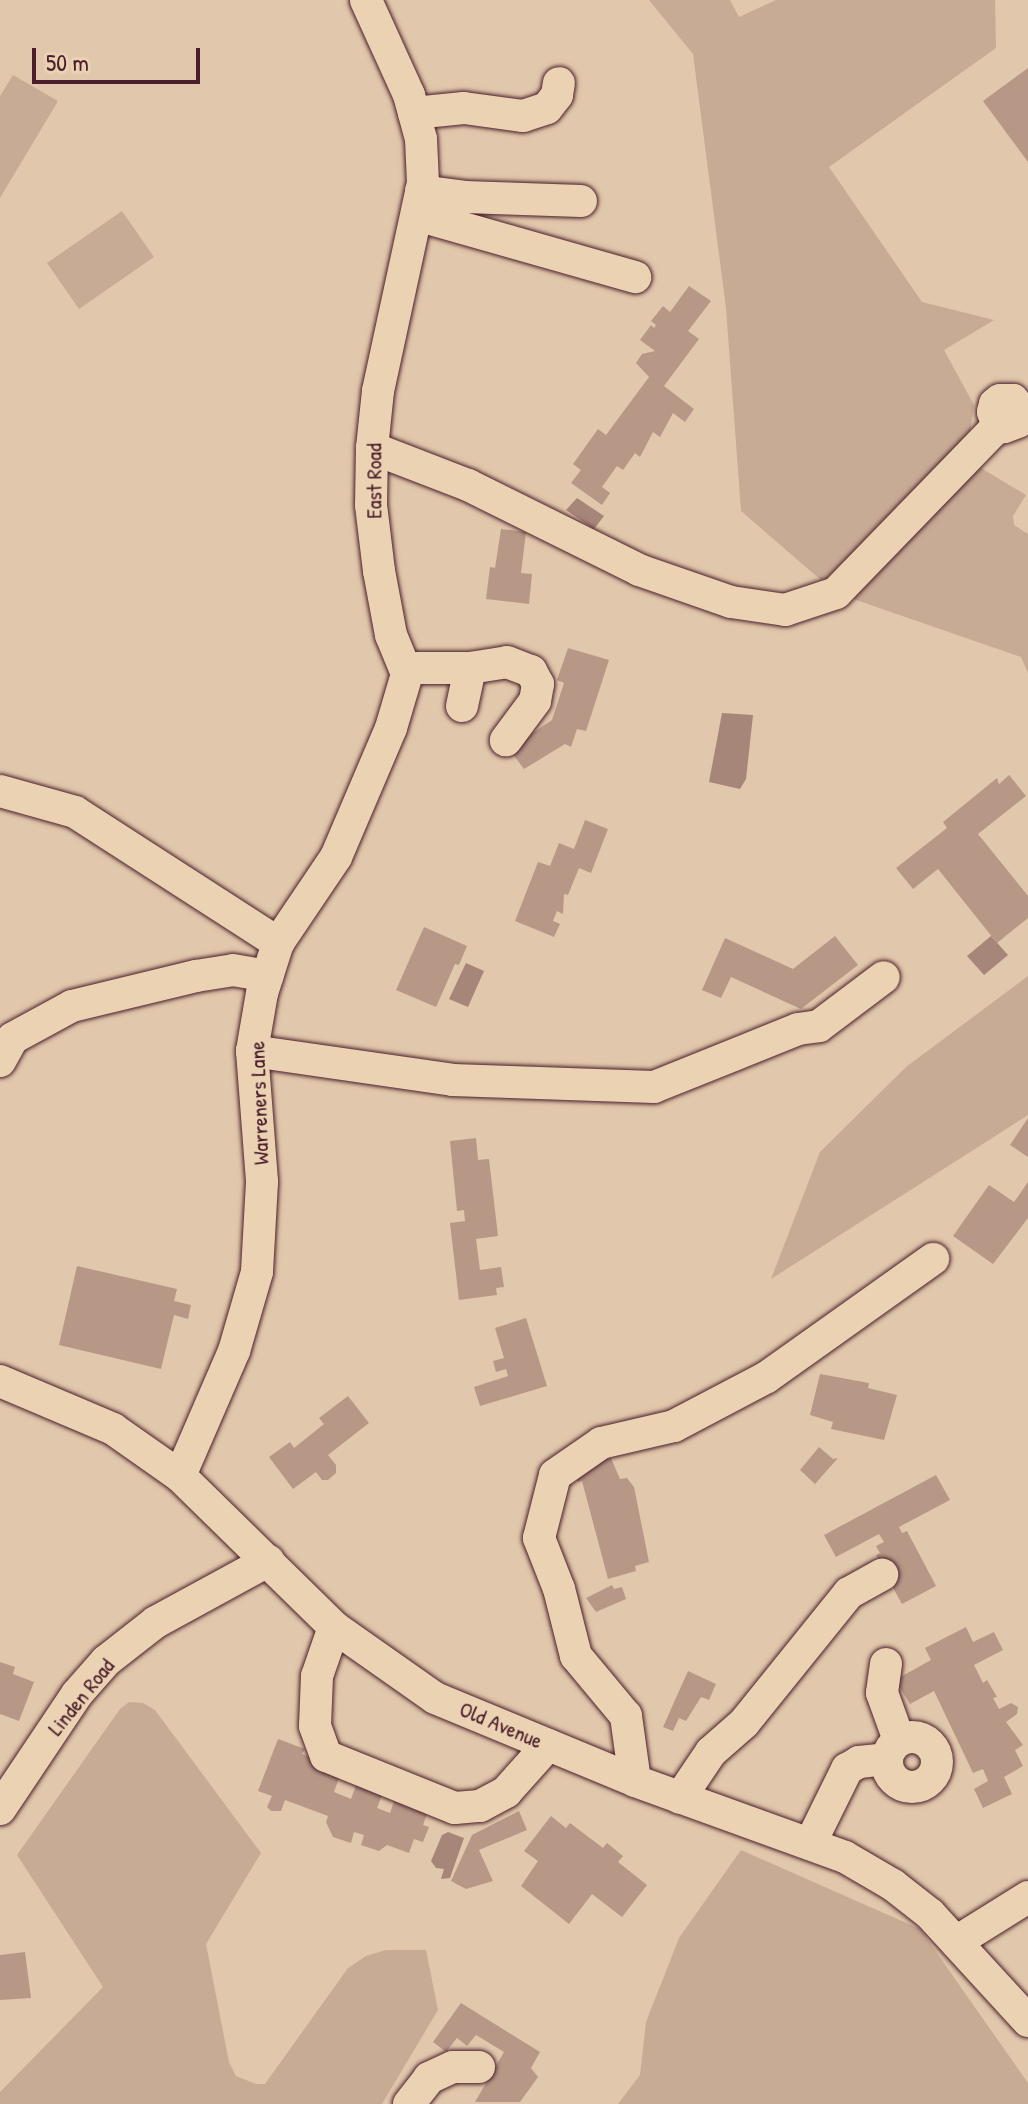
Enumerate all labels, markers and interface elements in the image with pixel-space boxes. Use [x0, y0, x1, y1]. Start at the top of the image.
scale bar [36, 32, 204, 82]
text: 50 m [46, 46, 89, 78]
street label: East Road [361, 443, 387, 519]
street label: Warreners Lane [244, 1041, 274, 1165]
street label: Linden Road [42, 1653, 120, 1741]
street label: Old Avenue [456, 1696, 546, 1754]

